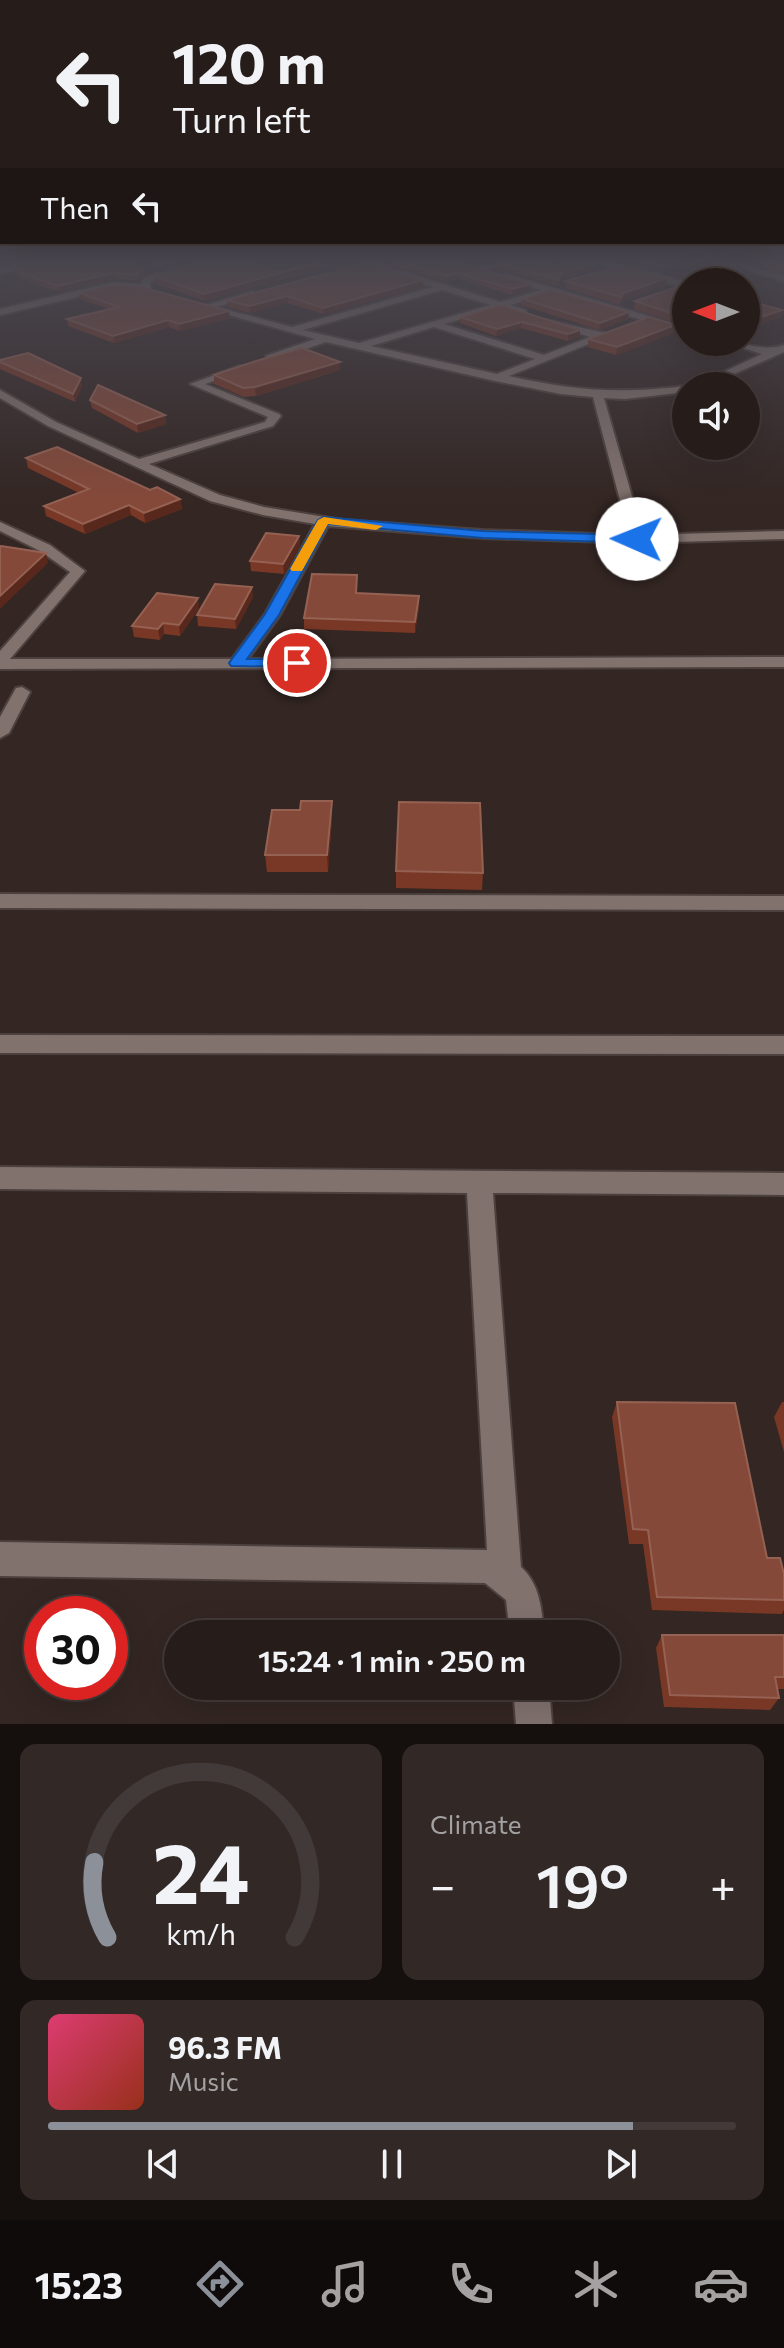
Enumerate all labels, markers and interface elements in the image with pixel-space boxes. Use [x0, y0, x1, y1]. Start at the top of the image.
text: 120 m [172, 27, 326, 96]
icon: left [40, 32, 144, 136]
text: Turn left [172, 96, 311, 140]
icon: left [125, 184, 169, 228]
text: Then [40, 188, 109, 225]
north arrow [672, 268, 760, 356]
map controls [672, 268, 760, 460]
button: sound [672, 372, 760, 460]
position arrow [595, 497, 679, 581]
pin [263, 629, 331, 697]
icon: arrive [275, 641, 319, 685]
speed limit sign: 30 [24, 1596, 128, 1700]
text: 15:24 · 1 min · 250 m [258, 1641, 526, 1678]
text: Climate [430, 1808, 522, 1839]
text: 24 [152, 1819, 250, 1921]
text: 19° [536, 1847, 629, 1920]
text: − [430, 1857, 455, 1911]
text: + [710, 1857, 736, 1911]
text: km/h [166, 1916, 236, 1951]
text: 96.3 FM [168, 2028, 282, 2065]
text: Music [168, 2065, 239, 2096]
icon: previous [141, 2142, 185, 2186]
icon: pause [370, 2142, 414, 2186]
icon: next [599, 2142, 643, 2186]
icon: directions [192, 2256, 248, 2312]
icon: music [317, 2256, 373, 2312]
icon: phone [443, 2256, 499, 2312]
icon: climate [568, 2256, 624, 2312]
icon: car [693, 2256, 749, 2312]
text: 15:23 [35, 2262, 123, 2306]

